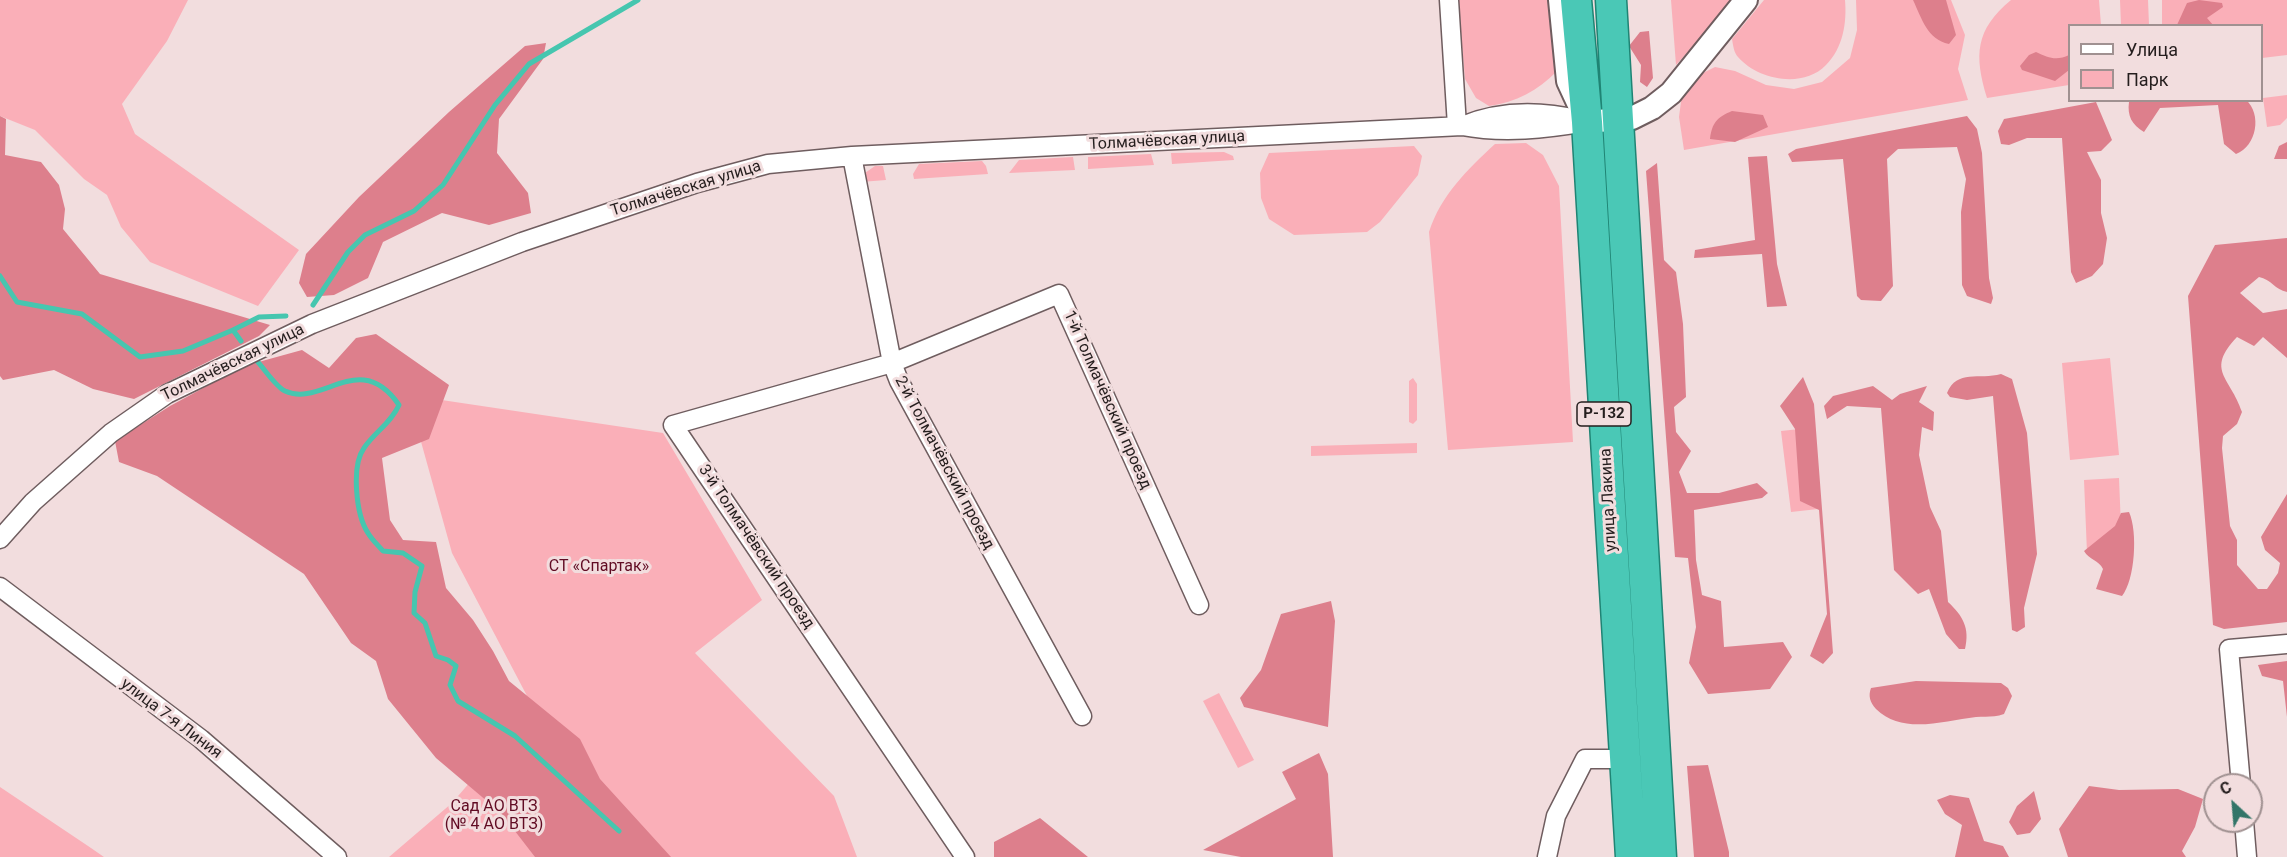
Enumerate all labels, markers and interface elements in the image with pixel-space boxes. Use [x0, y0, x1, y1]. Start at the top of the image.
legend [2068, 24, 2263, 102]
text: Улица [2126, 39, 2178, 60]
text: Парк [2126, 69, 2168, 90]
street label: Толмачёвская улица [1088, 127, 1246, 155]
street label: Толмачёвская улица [608, 157, 764, 221]
street label: 1-й Толмачёвский проезд [1059, 308, 1155, 492]
street label: Толмачёвская улица [159, 320, 307, 406]
street label: 2-й Толмачёвский проезд [890, 373, 998, 553]
road number: Р-132 [1577, 402, 1631, 426]
street label: улица Лакина [1597, 448, 1621, 552]
street label: 3-й Толмачёвский проезд [694, 461, 818, 633]
park label: СТ «Спартак» [549, 557, 649, 577]
street label: улица 7-я Линия [117, 675, 225, 763]
north arrow [2203, 773, 2263, 833]
text: С [2217, 777, 2235, 799]
park label: Сад АО ВТЗ (№ 4 АО ВТЗ) [445, 797, 543, 835]

